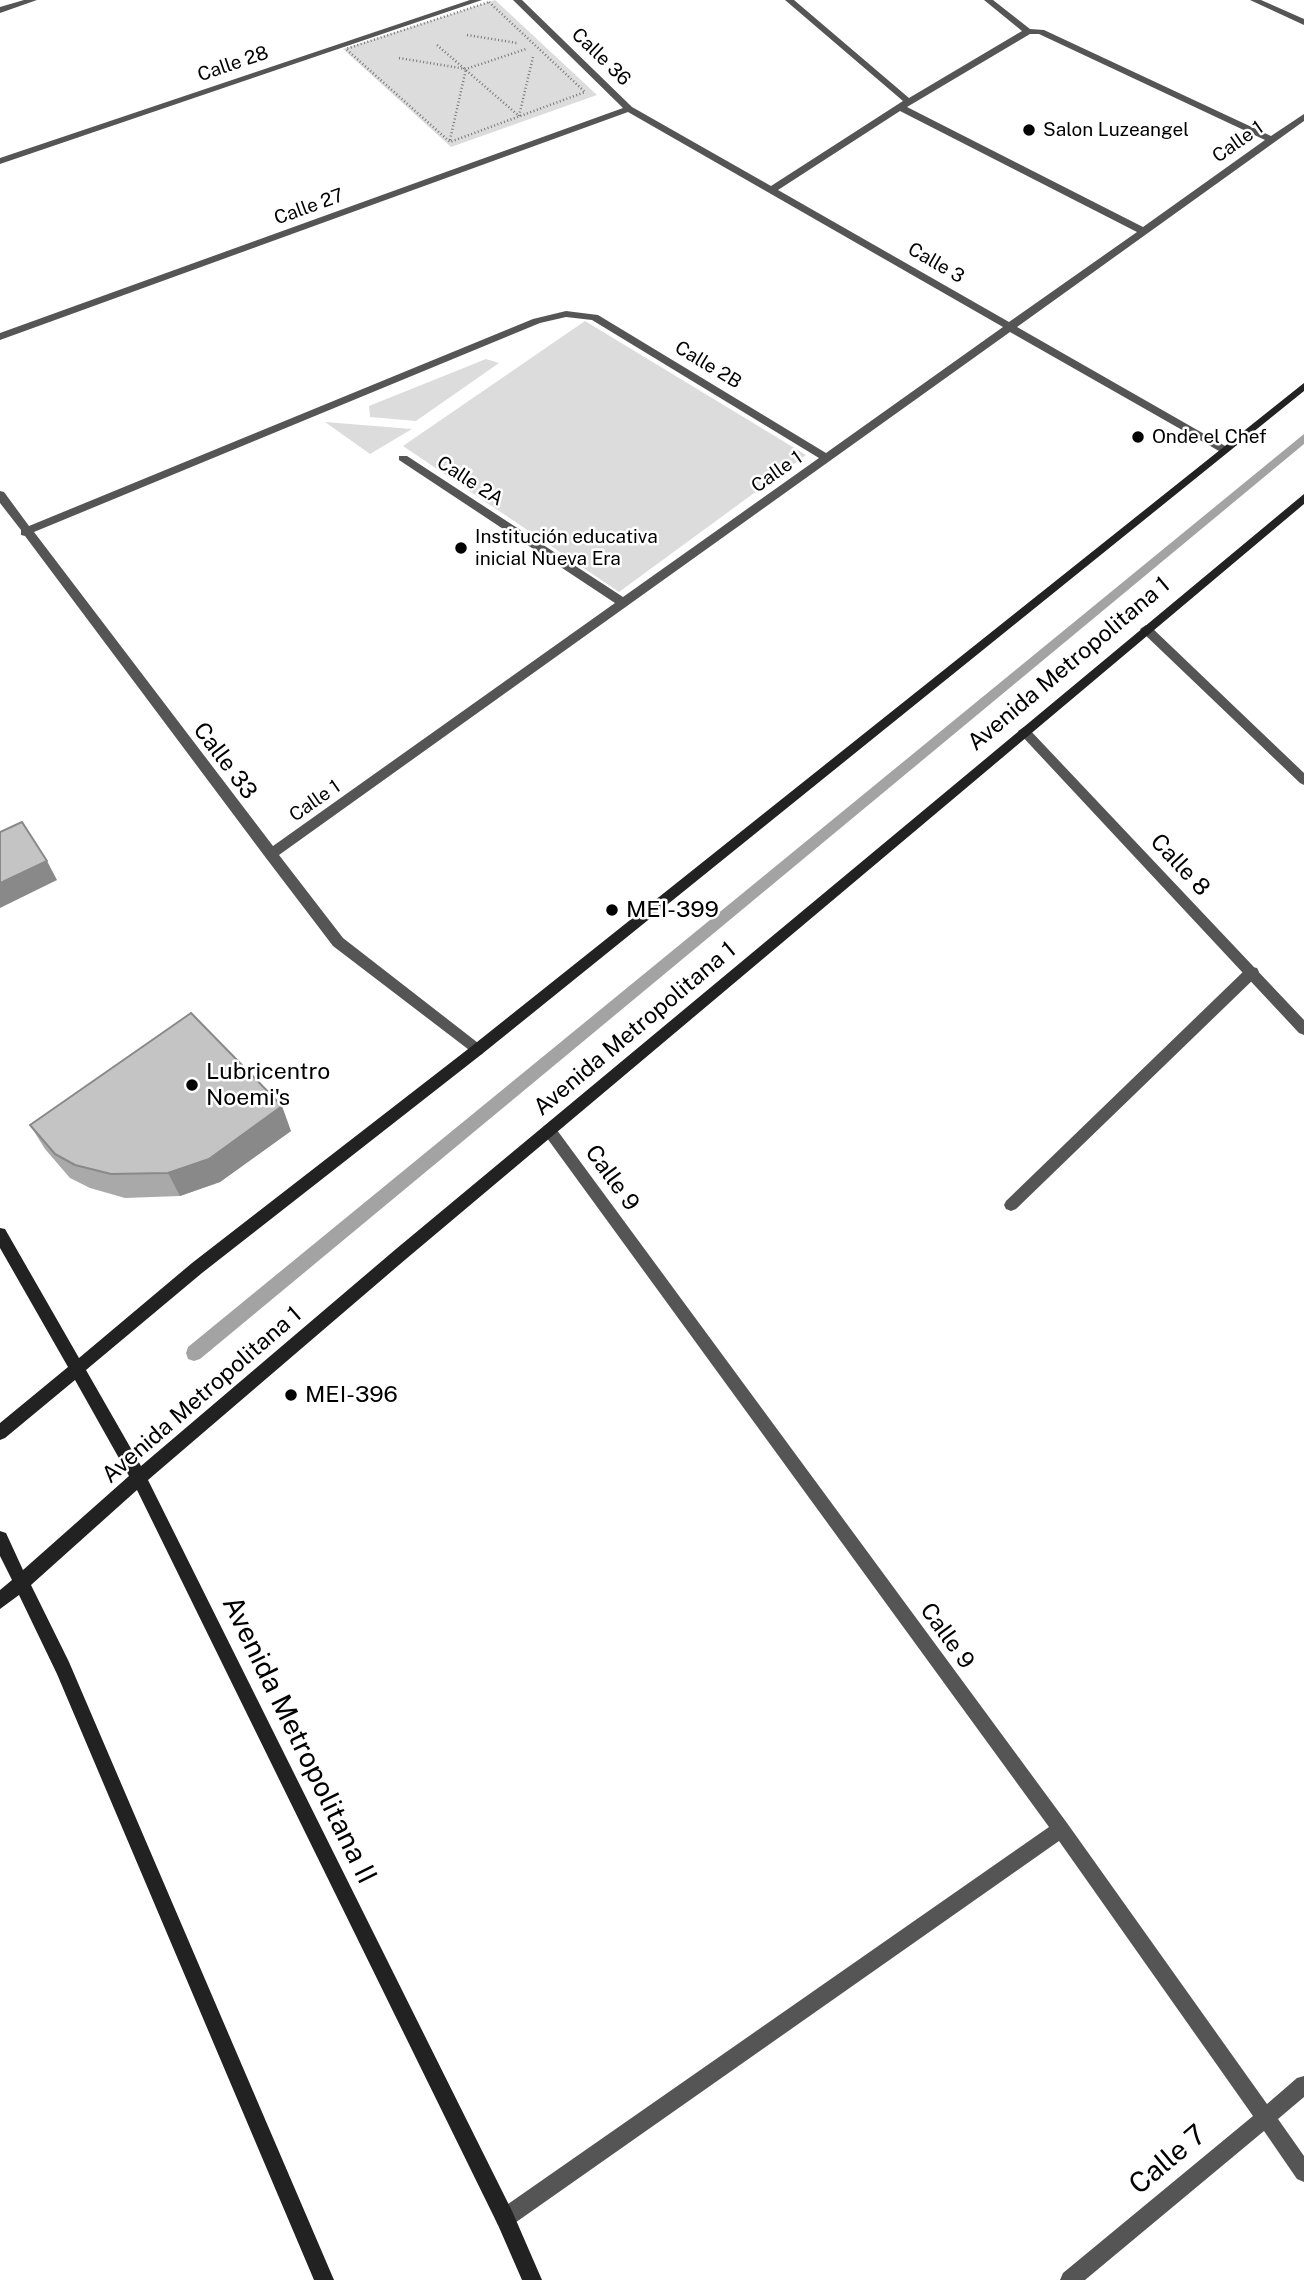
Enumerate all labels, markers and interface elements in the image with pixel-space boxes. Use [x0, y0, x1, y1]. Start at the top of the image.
street label: Calle 36 [567, 23, 635, 91]
street label: Calle 28 [195, 41, 271, 87]
street label: Calle 1 [1208, 116, 1268, 168]
place label: Salon Luzeangel [1043, 119, 1189, 141]
marker: Salon Luzeangel [1021, 122, 1037, 138]
street label: Calle 27 [271, 184, 347, 230]
street label: Calle 3 [904, 238, 968, 288]
street label: Calle 2B [671, 336, 745, 394]
place label: Onde el Chef [1152, 426, 1267, 448]
marker: Onde el Chef [1130, 429, 1146, 445]
street label: Calle 1 [747, 446, 807, 498]
street label: Calle 2A [433, 451, 507, 511]
place label: Institución educativa inicial Nueva Era [475, 526, 658, 570]
marker: Institución educativa inicial Nueva Era [453, 540, 469, 556]
street label: Avenida Metropolitana 1 [962, 571, 1176, 757]
street label: Calle 33 [187, 717, 263, 805]
street label: Calle 1 [285, 775, 345, 827]
street label: Calle 8 [1144, 828, 1216, 902]
place label: MEI-399 [626, 896, 719, 924]
marker: MEI-399 [604, 902, 620, 918]
street label: Avenida Metropolitana 1 [528, 936, 742, 1122]
place label: Lubricentro Noemi's [206, 1058, 330, 1112]
marker: Lubricentro Noemi's [184, 1077, 200, 1093]
street label: Calle 9 [579, 1140, 645, 1216]
street label: Avenida Metropolitana 1 [97, 1301, 307, 1489]
place label: MEI-396 [305, 1381, 398, 1409]
marker: MEI-396 [283, 1387, 299, 1403]
street label: Avenida Metropolitana II [215, 1591, 383, 1889]
street label: Calle 9 [914, 1598, 980, 1674]
street label: Calle 7 [1123, 2118, 1213, 2202]

